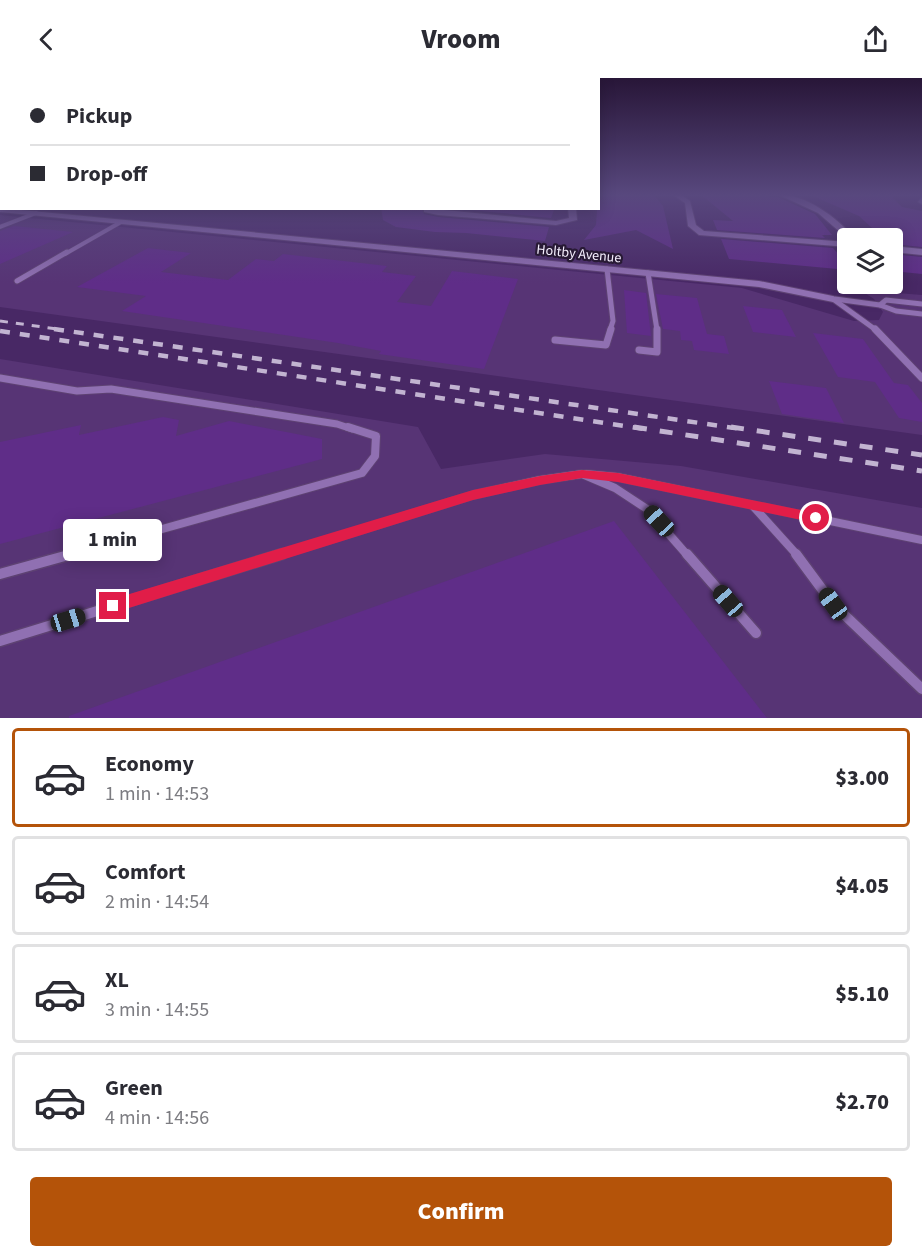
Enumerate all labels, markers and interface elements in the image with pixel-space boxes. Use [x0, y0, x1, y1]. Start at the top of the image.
text: Vroom [422, 20, 500, 59]
icon: back [30, 23, 63, 56]
icon: share [859, 23, 892, 56]
text: Pickup [66, 100, 132, 132]
text: Drop-off [66, 158, 147, 190]
map controls [837, 228, 903, 294]
button: layers [837, 228, 903, 294]
street label: Holtby Avenue [535, 240, 622, 268]
car [640, 502, 678, 540]
route start [802, 504, 829, 531]
callout: 1 min [63, 519, 162, 561]
text: 1 min [88, 526, 137, 554]
car [709, 582, 747, 620]
car [815, 584, 851, 624]
route end [99, 592, 126, 619]
car [48, 606, 88, 634]
text: Economy [105, 748, 194, 780]
icon: car [33, 751, 87, 805]
text: $3.00 [835, 762, 889, 794]
text: 1 min · 14:53 [105, 780, 209, 808]
text: Comfort [105, 856, 186, 888]
icon: car [33, 859, 87, 913]
text: $4.05 [835, 870, 889, 902]
text: 2 min · 14:54 [105, 888, 209, 916]
text: XL [105, 964, 129, 996]
icon: car [33, 967, 87, 1021]
text: $5.10 [835, 978, 889, 1010]
text: 3 min · 14:55 [105, 996, 209, 1024]
text: Green [105, 1072, 163, 1104]
icon: car [33, 1075, 87, 1129]
text: $2.70 [835, 1086, 889, 1118]
text: 4 min · 14:56 [105, 1104, 209, 1132]
button: Confirm [30, 1177, 892, 1246]

